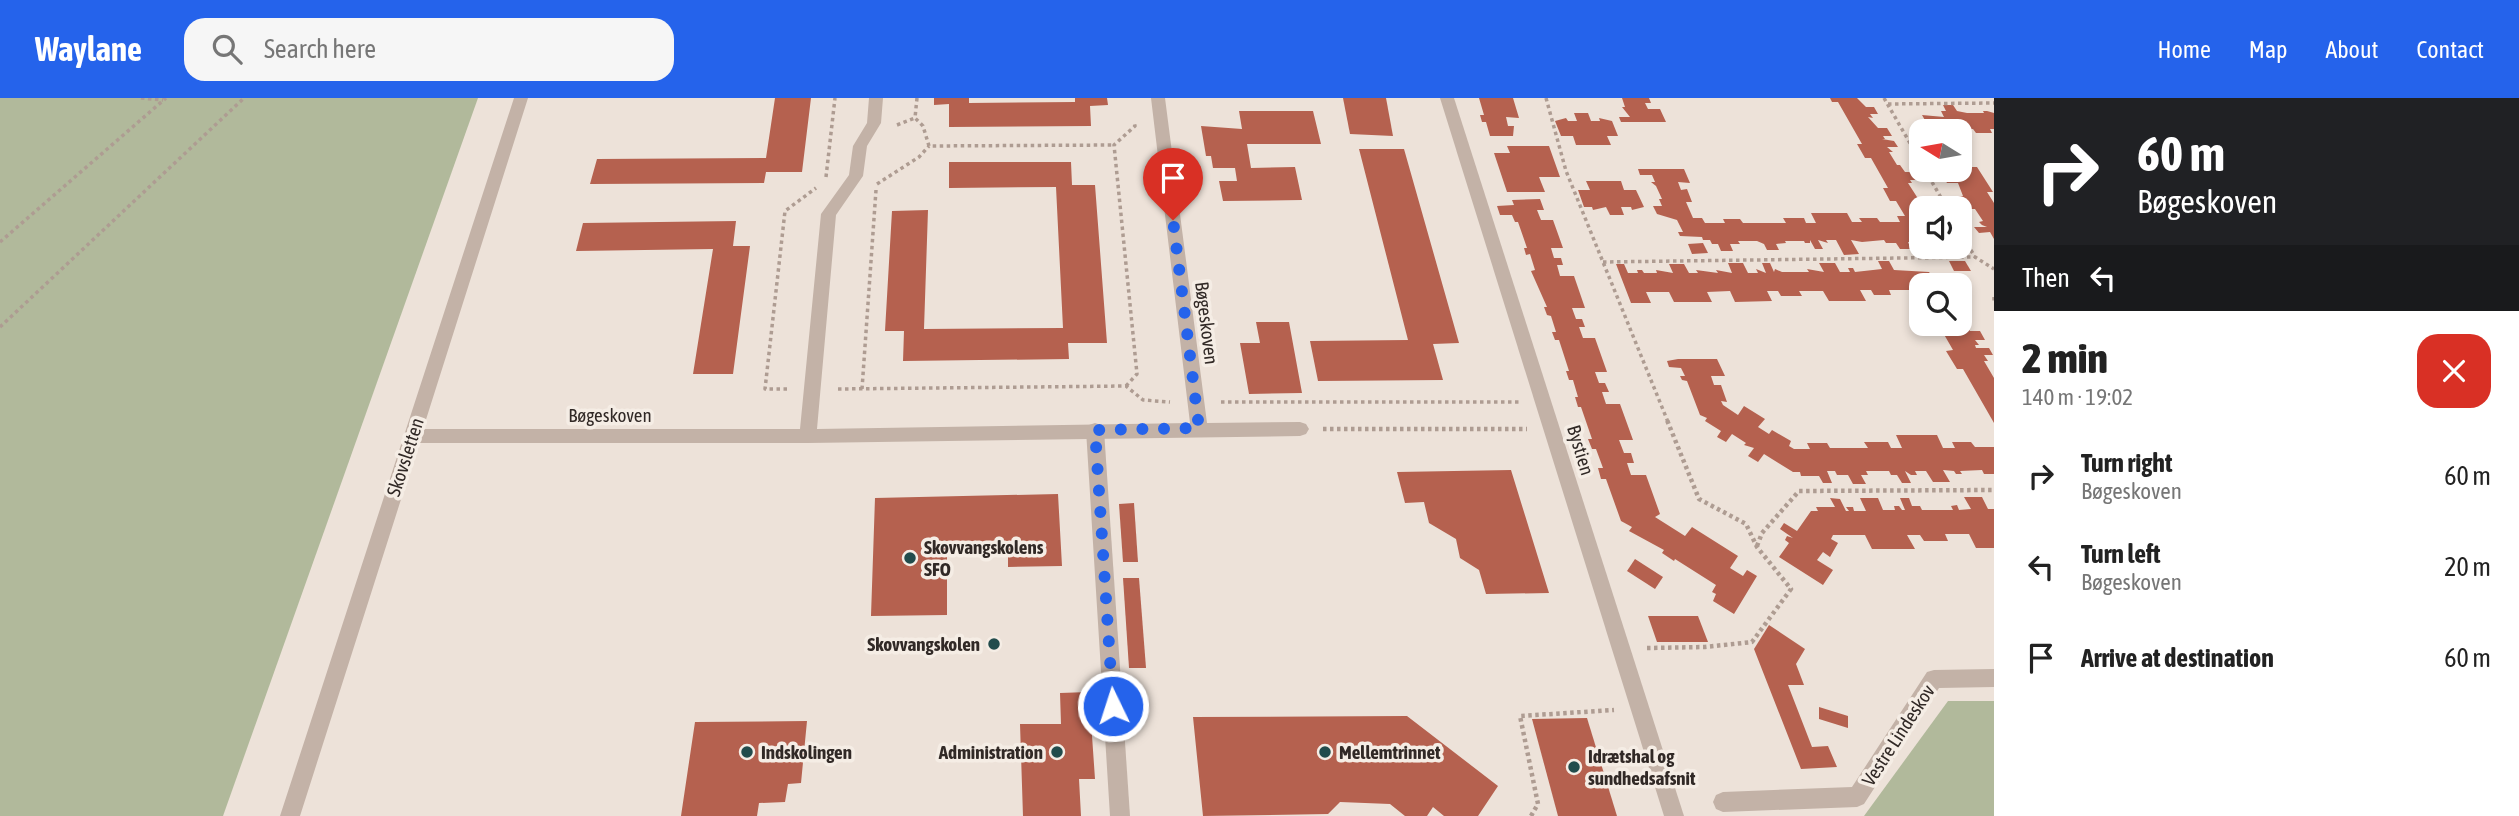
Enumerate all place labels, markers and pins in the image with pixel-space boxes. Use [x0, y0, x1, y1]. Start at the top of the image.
pin [1143, 148, 1203, 220]
place label: Skovvangskolens SFO [924, 536, 1044, 580]
marker: Skovvangskolens SFO [902, 550, 918, 566]
place label: Skovvangskolen [867, 633, 980, 655]
marker: Skovvangskolen [986, 636, 1002, 652]
place label: Indskolingen [761, 741, 852, 763]
place label: Administration [938, 741, 1043, 763]
place label: Mellemtrinnet [1339, 741, 1441, 763]
marker: Indskolingen [739, 744, 755, 760]
marker: Administration [1049, 744, 1065, 760]
marker: Mellemtrinnet [1317, 744, 1333, 760]
place label: Idrætshal og sundhedsafsnit [1588, 745, 1696, 789]
marker: Idrætshal og sundhedsafsnit [1566, 759, 1582, 775]

